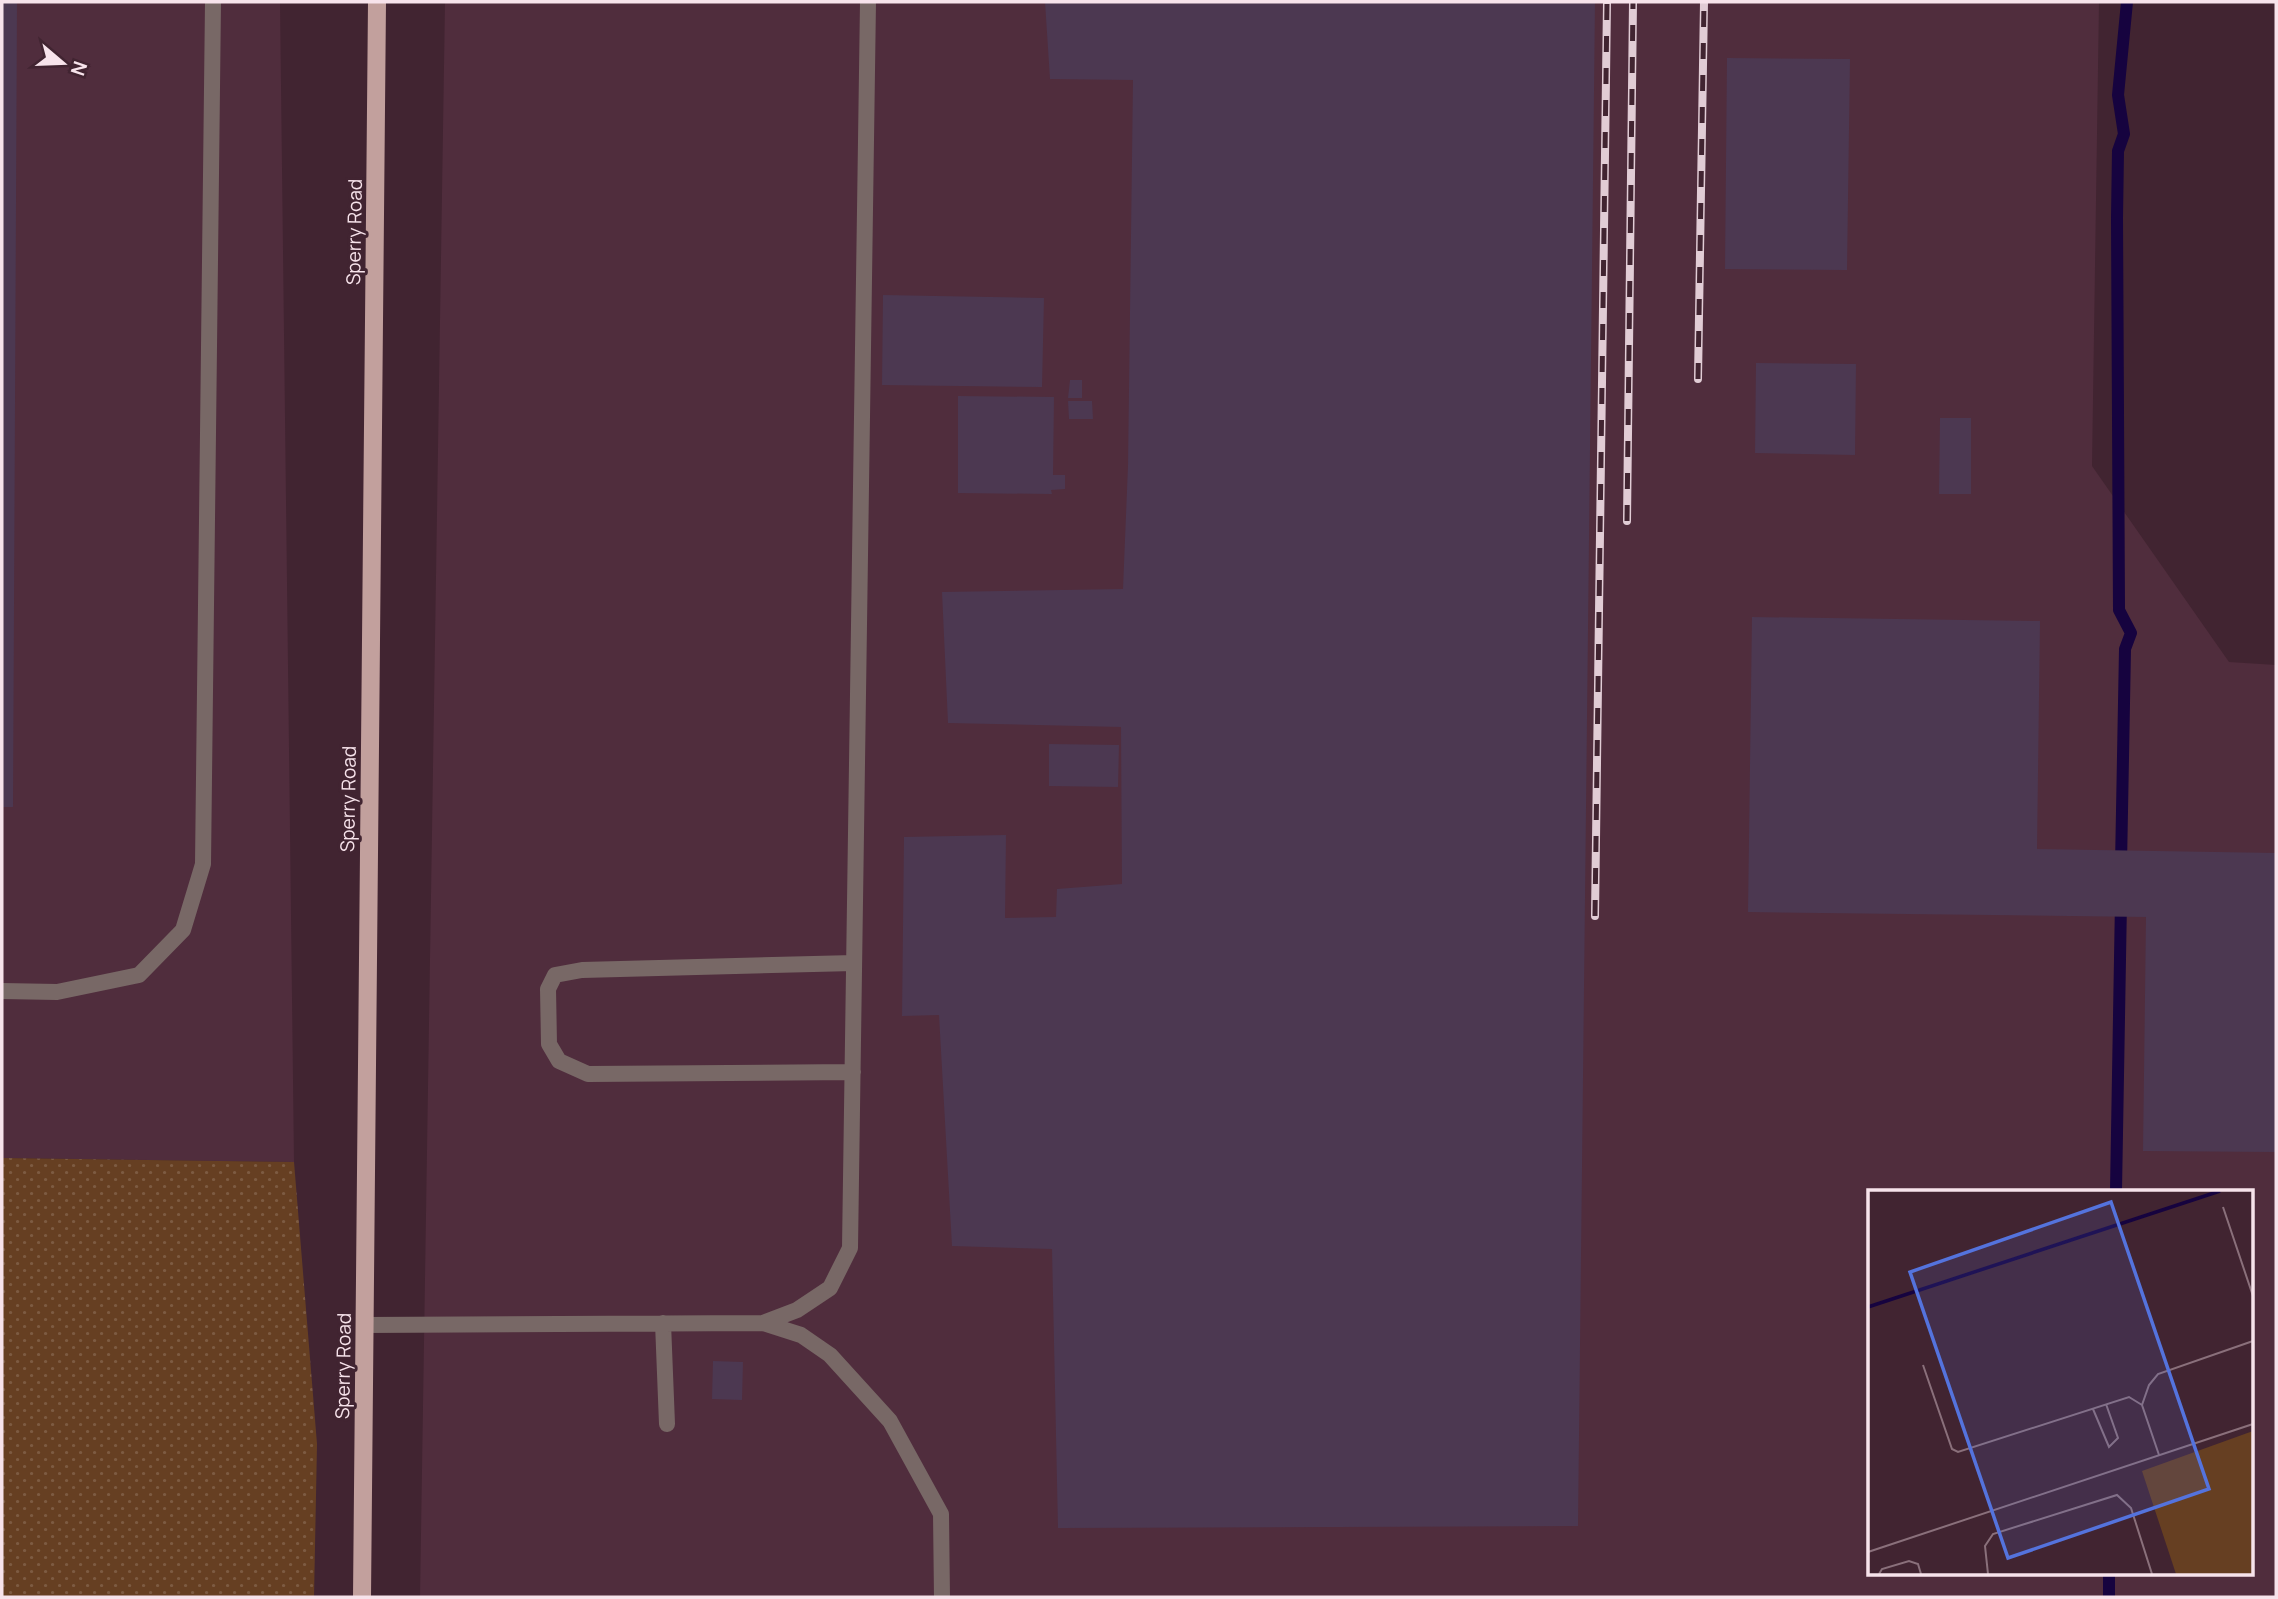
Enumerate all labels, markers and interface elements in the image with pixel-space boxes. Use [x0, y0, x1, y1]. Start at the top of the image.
north arrow [28, 28, 98, 98]
text: N [65, 58, 94, 79]
street label: Sperry Road [340, 179, 368, 285]
street label: Sperry Road [334, 746, 362, 852]
inset map [1868, 1190, 2254, 1574]
street label: Sperry Road [329, 1313, 357, 1419]

